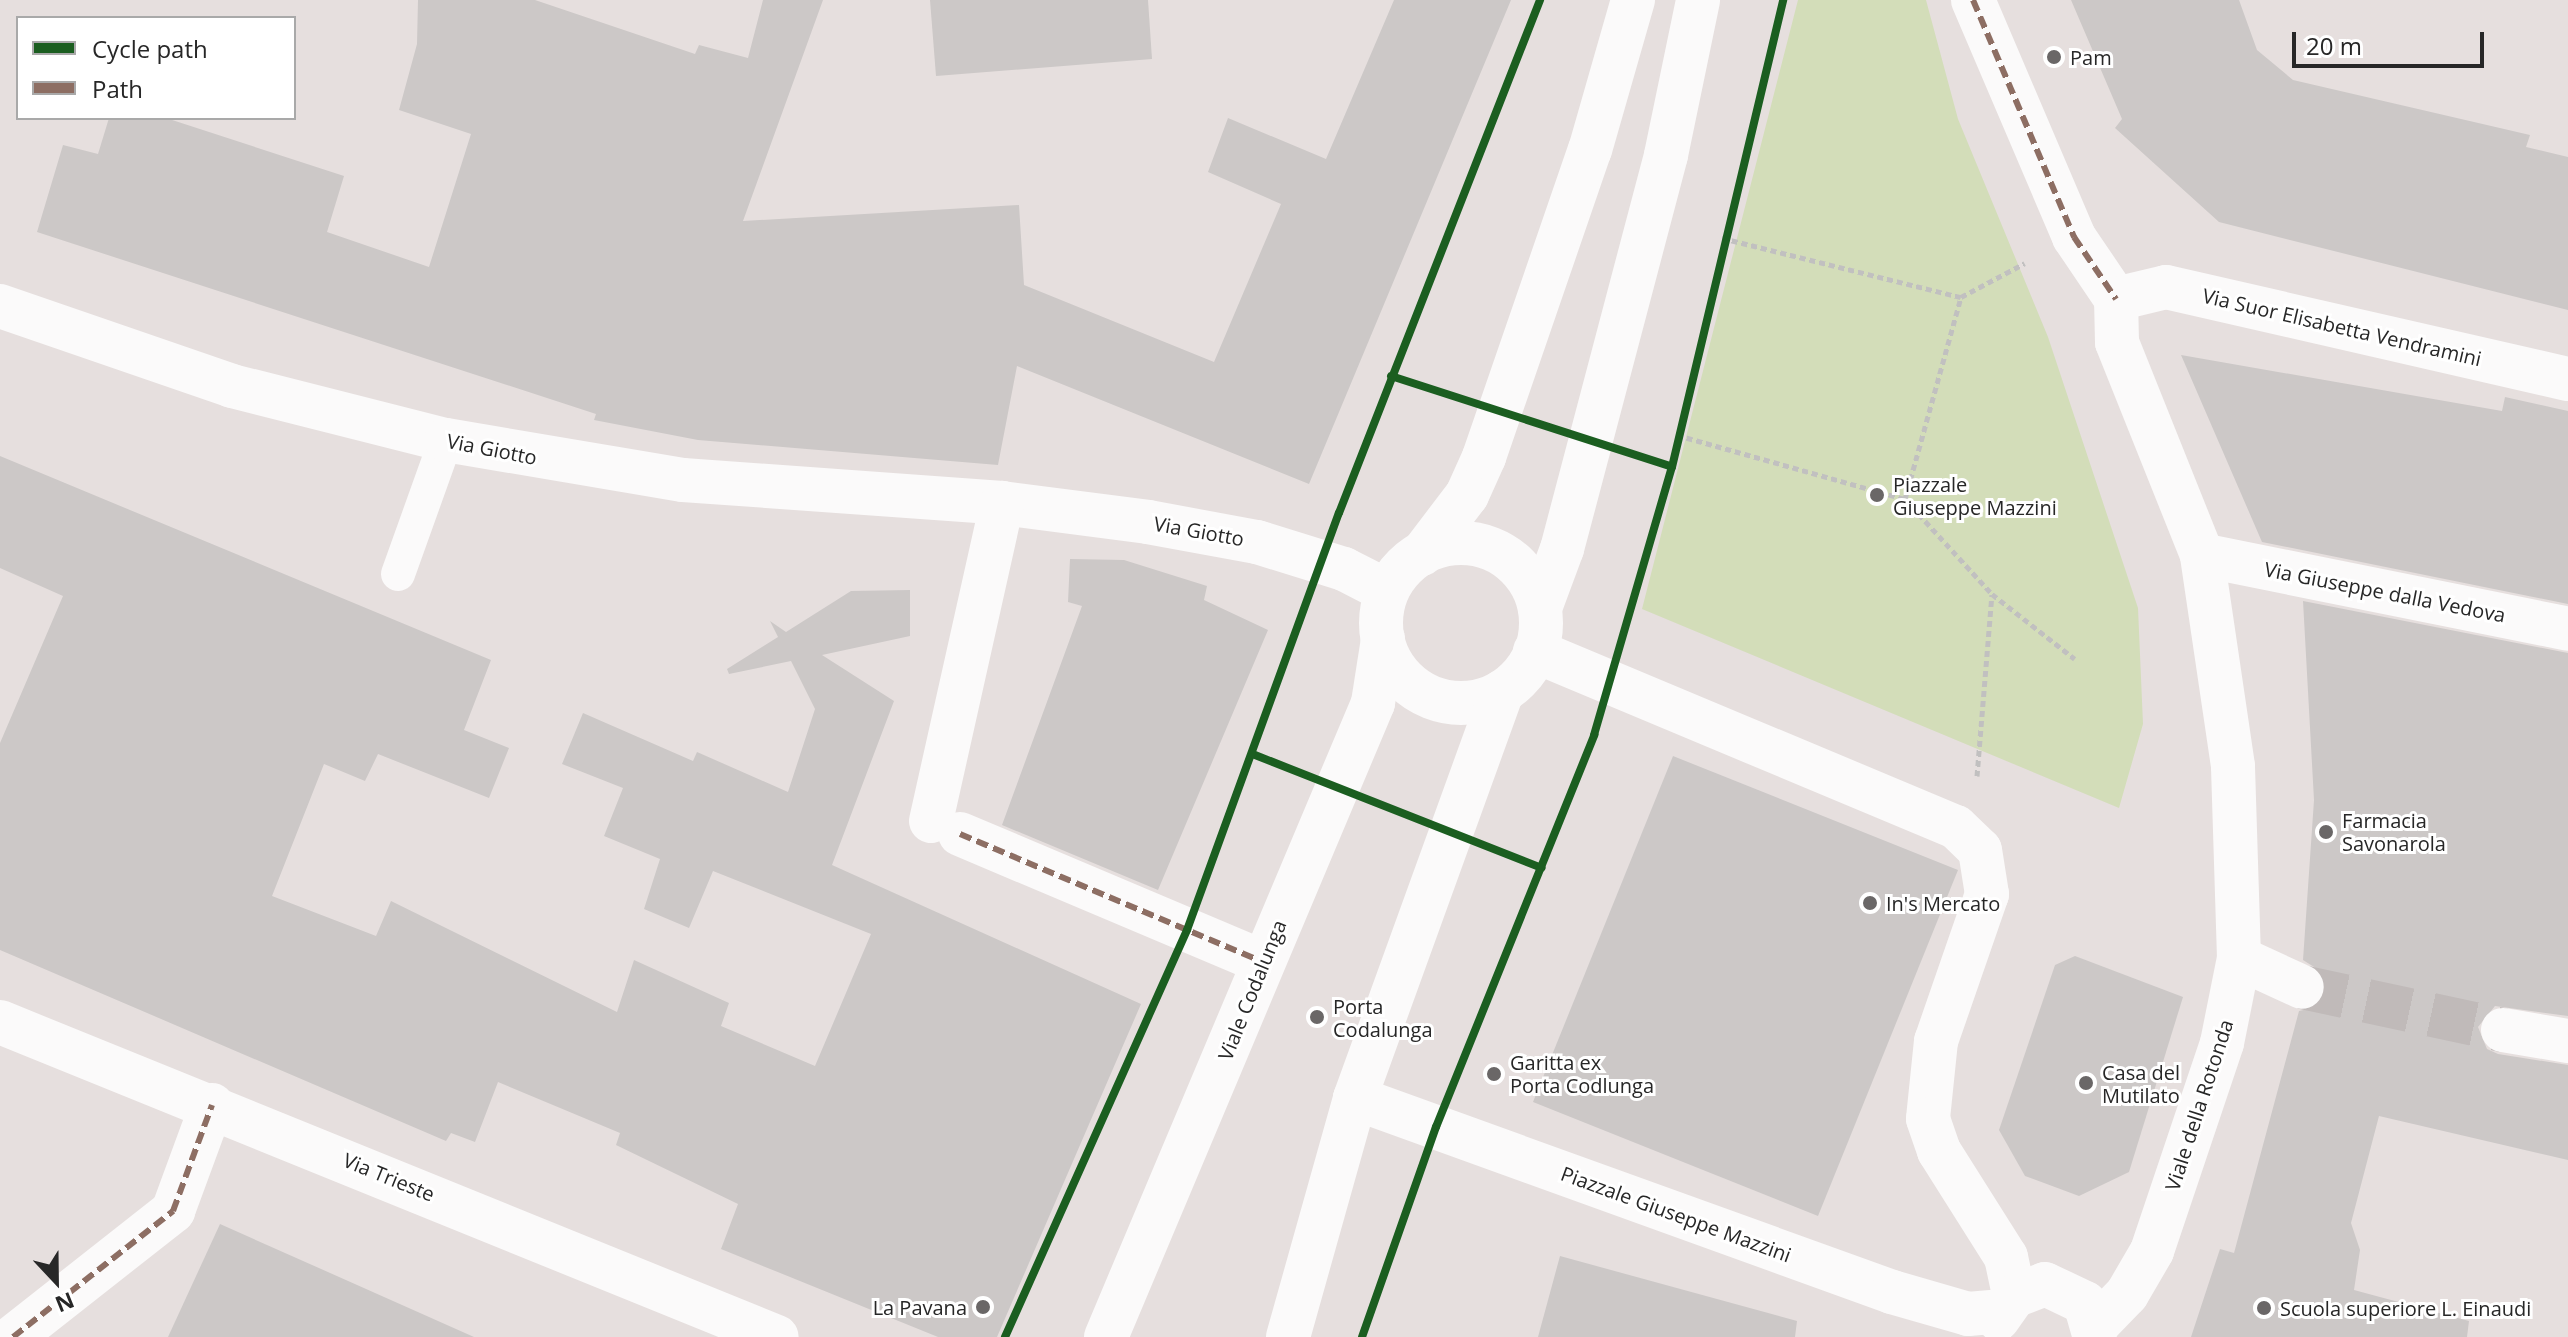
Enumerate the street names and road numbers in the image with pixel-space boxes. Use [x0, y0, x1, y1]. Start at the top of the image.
street label: Via Suor Elisabetta Vendramini [2200, 283, 2484, 371]
street label: Via Giotto [445, 429, 539, 469]
street label: Via Giotto [1152, 511, 1246, 551]
street label: Via Giuseppe dalla Vedova [2262, 557, 2508, 627]
street label: Viale Codalunga [1213, 916, 1291, 1064]
street label: Viale della Rotonda [2160, 1016, 2238, 1194]
street label: Via Trieste [340, 1148, 438, 1206]
street label: Piazzale Giuseppe Mazzini [1558, 1161, 1794, 1267]

